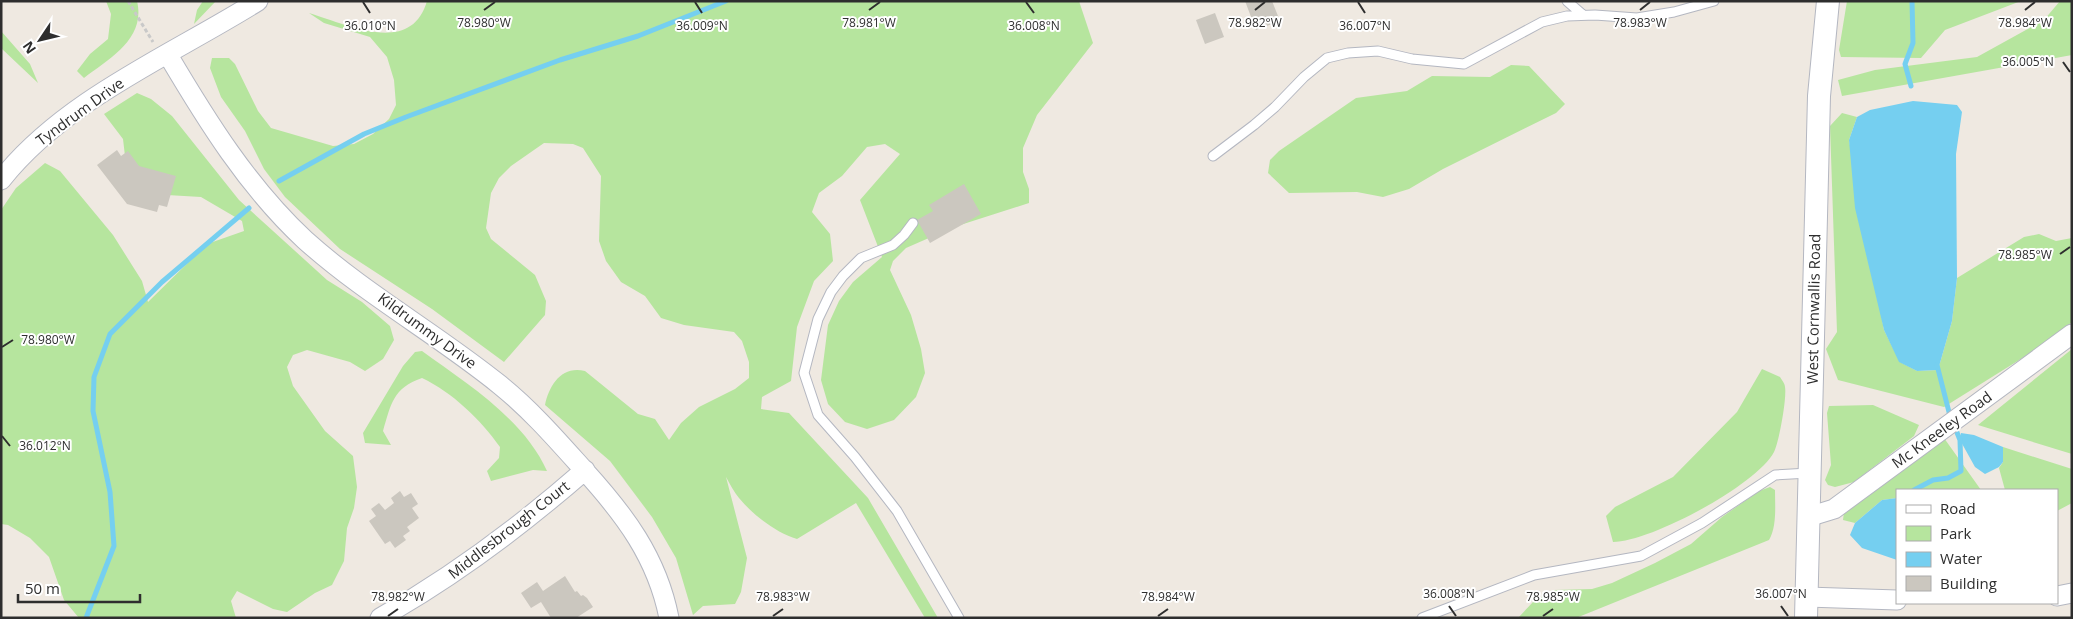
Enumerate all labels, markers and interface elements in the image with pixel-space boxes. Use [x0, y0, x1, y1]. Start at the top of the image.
text: 78.980°W [457, 14, 511, 31]
text: 78.981°W [842, 14, 896, 31]
text: 78.982°W [1228, 14, 1282, 31]
text: 78.983°W [1613, 14, 1667, 31]
text: 78.984°W [1998, 14, 2052, 31]
north arrow [15, 15, 65, 65]
text: 36.010°N [344, 17, 396, 34]
text: 36.009°N [676, 17, 728, 34]
text: 36.008°N [1008, 17, 1060, 34]
text: 36.007°N [1339, 17, 1391, 34]
text: N [18, 38, 40, 58]
text: 36.005°N [2002, 53, 2054, 70]
street label: Tyndrum Drive [31, 73, 127, 150]
street label: West Cornwallis Road [1802, 234, 1824, 384]
text: 78.985°W [1998, 246, 2052, 263]
street label: Kildrummy Drive [374, 288, 481, 373]
text: 78.980°W [21, 331, 75, 348]
street label: Mc Kneeley Road [1887, 386, 1996, 472]
text: 36.012°N [19, 437, 71, 454]
street label: Middlesbrough Court [444, 475, 573, 583]
legend [1896, 489, 2058, 604]
text: Road [1940, 498, 1976, 518]
text: Park [1940, 523, 1971, 543]
text: Water [1940, 548, 1982, 568]
scale bar [18, 572, 140, 604]
text: Building [1940, 573, 1997, 593]
text: 50 m [25, 578, 60, 598]
text: 36.008°N [1423, 585, 1475, 602]
text: 36.007°N [1755, 585, 1807, 602]
text: 78.982°W [371, 588, 425, 605]
text: 78.983°W [756, 588, 810, 605]
text: 78.984°W [1141, 588, 1195, 605]
text: 78.985°W [1526, 588, 1580, 605]

